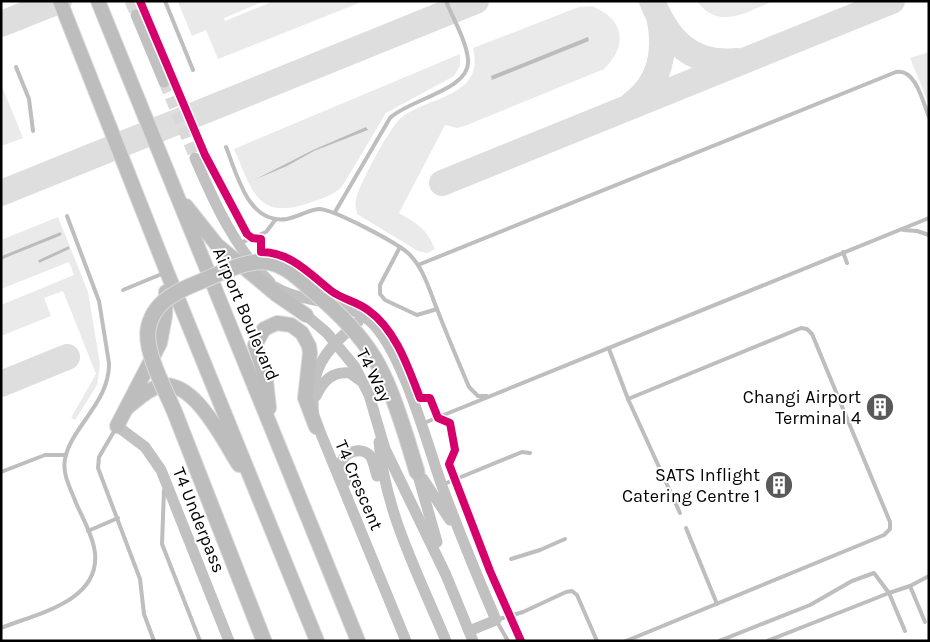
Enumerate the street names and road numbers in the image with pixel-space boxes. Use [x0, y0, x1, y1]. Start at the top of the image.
street label: Airport Boulevard [208, 244, 284, 384]
street label: T4 Way [351, 345, 397, 406]
street label: T4 Crescent [330, 437, 388, 534]
street label: T4 Underpass [168, 464, 230, 576]

